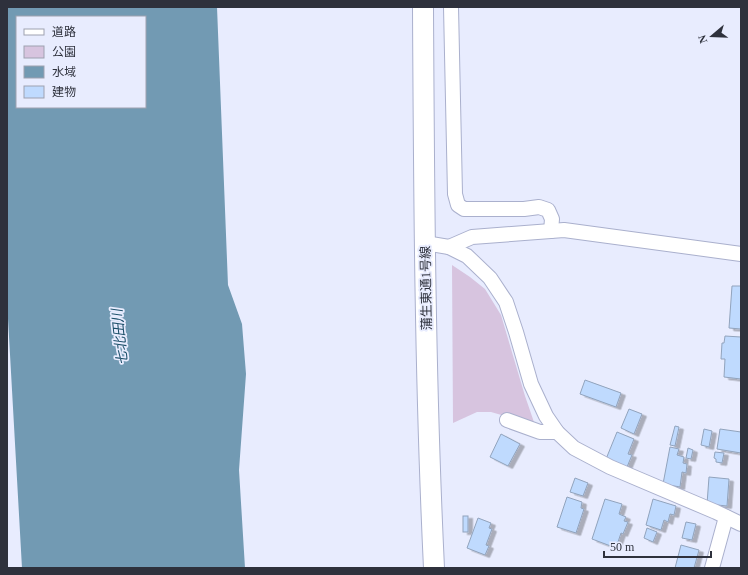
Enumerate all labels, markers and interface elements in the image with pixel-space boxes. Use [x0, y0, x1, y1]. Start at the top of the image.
legend [16, 16, 146, 108]
north arrow [692, 16, 732, 56]
text: 道路 [52, 25, 76, 39]
text: N [696, 33, 710, 45]
text: 公園 [52, 45, 76, 59]
text: 水域 [52, 65, 76, 79]
text: 建物 [52, 85, 76, 99]
street label: 蒲生東通1号線 [418, 246, 434, 330]
water label: 七北田川 [109, 306, 130, 366]
scale bar [604, 533, 711, 559]
text: 50 m [610, 540, 635, 554]

